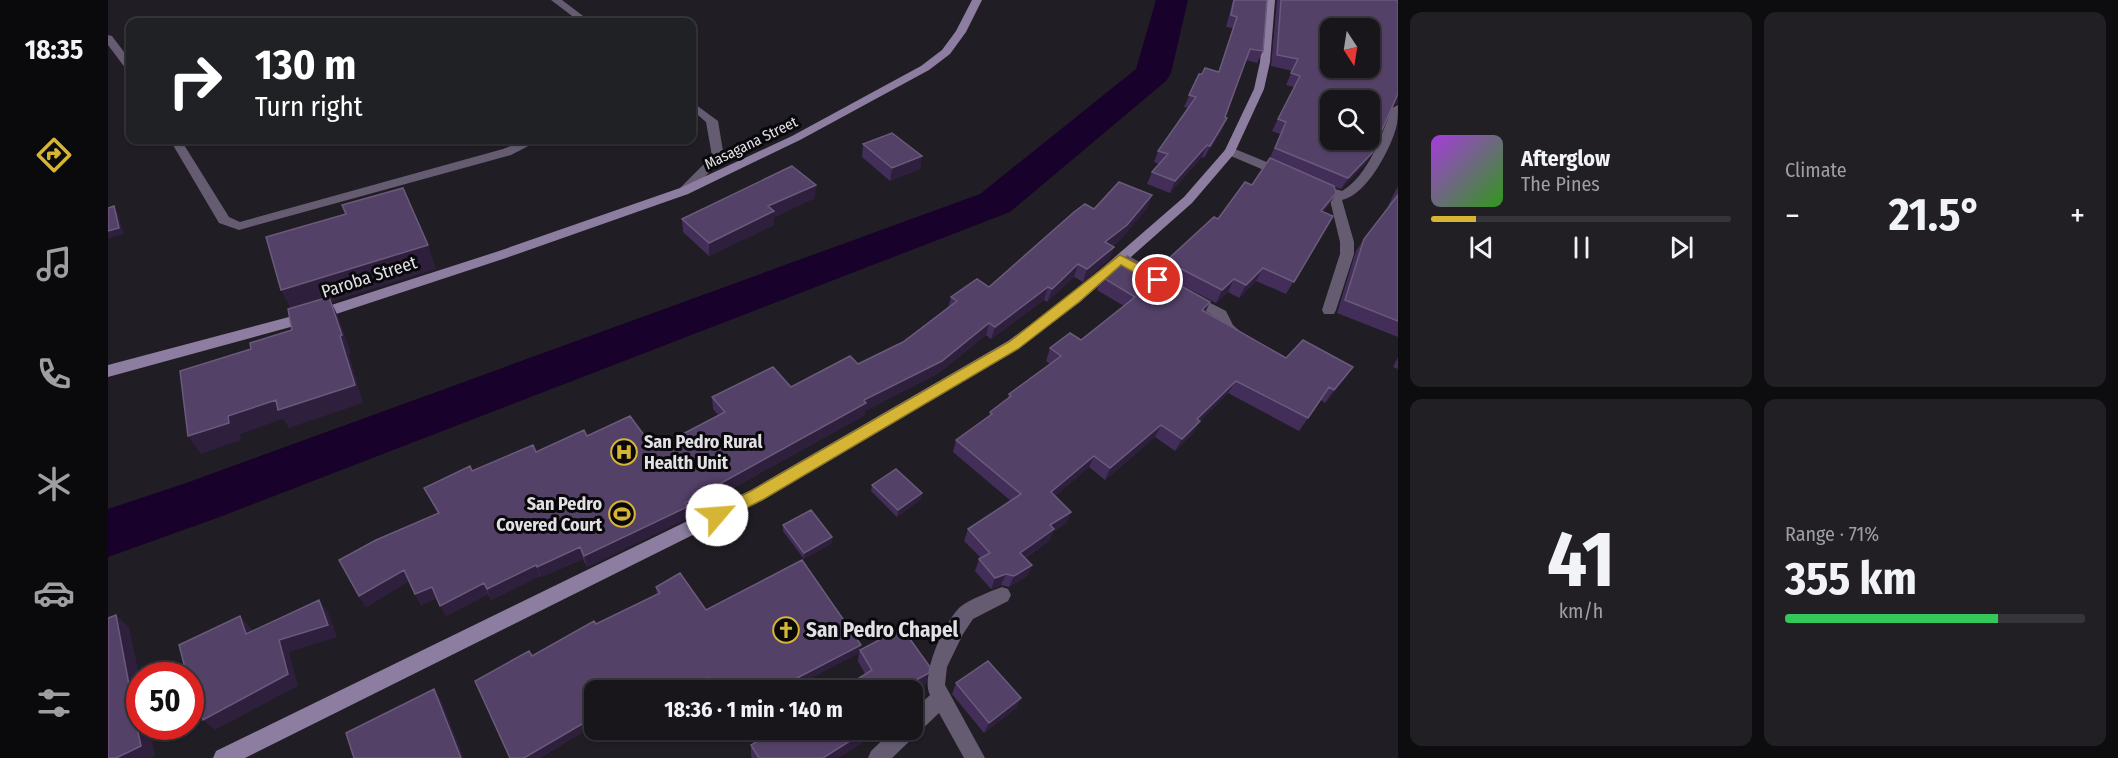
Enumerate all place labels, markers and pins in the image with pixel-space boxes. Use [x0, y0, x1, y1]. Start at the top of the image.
pin [1132, 254, 1183, 305]
place label: San Pedro Rural Health Unit [644, 431, 762, 474]
hospital icon: San Pedro Rural Health Unit [609, 437, 639, 467]
place label: San Pedro Covered Court [496, 493, 603, 536]
sports icon: San Pedro Covered Court [607, 499, 637, 529]
church icon: San Pedro Chapel [771, 615, 801, 645]
place label: San Pedro Chapel [806, 617, 959, 643]

